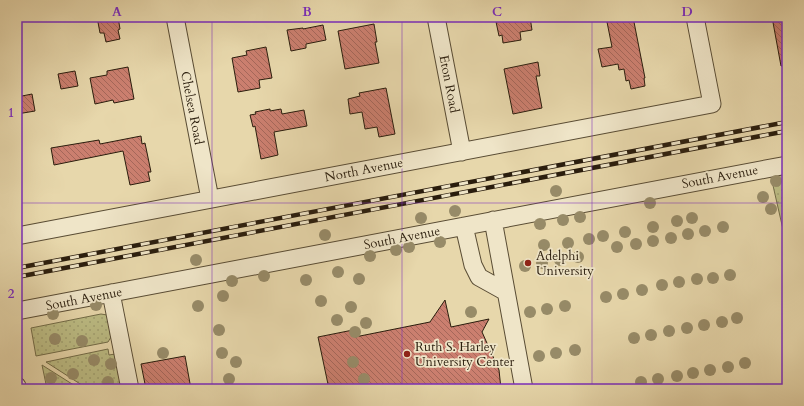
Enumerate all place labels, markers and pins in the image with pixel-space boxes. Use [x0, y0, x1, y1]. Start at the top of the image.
place label: Adelphi University [536, 247, 594, 280]
marker: Adelphi University [523, 258, 533, 268]
place label: Ruth S. Harley University Center [415, 338, 515, 371]
marker: Ruth S. Harley University Center [402, 349, 412, 359]

